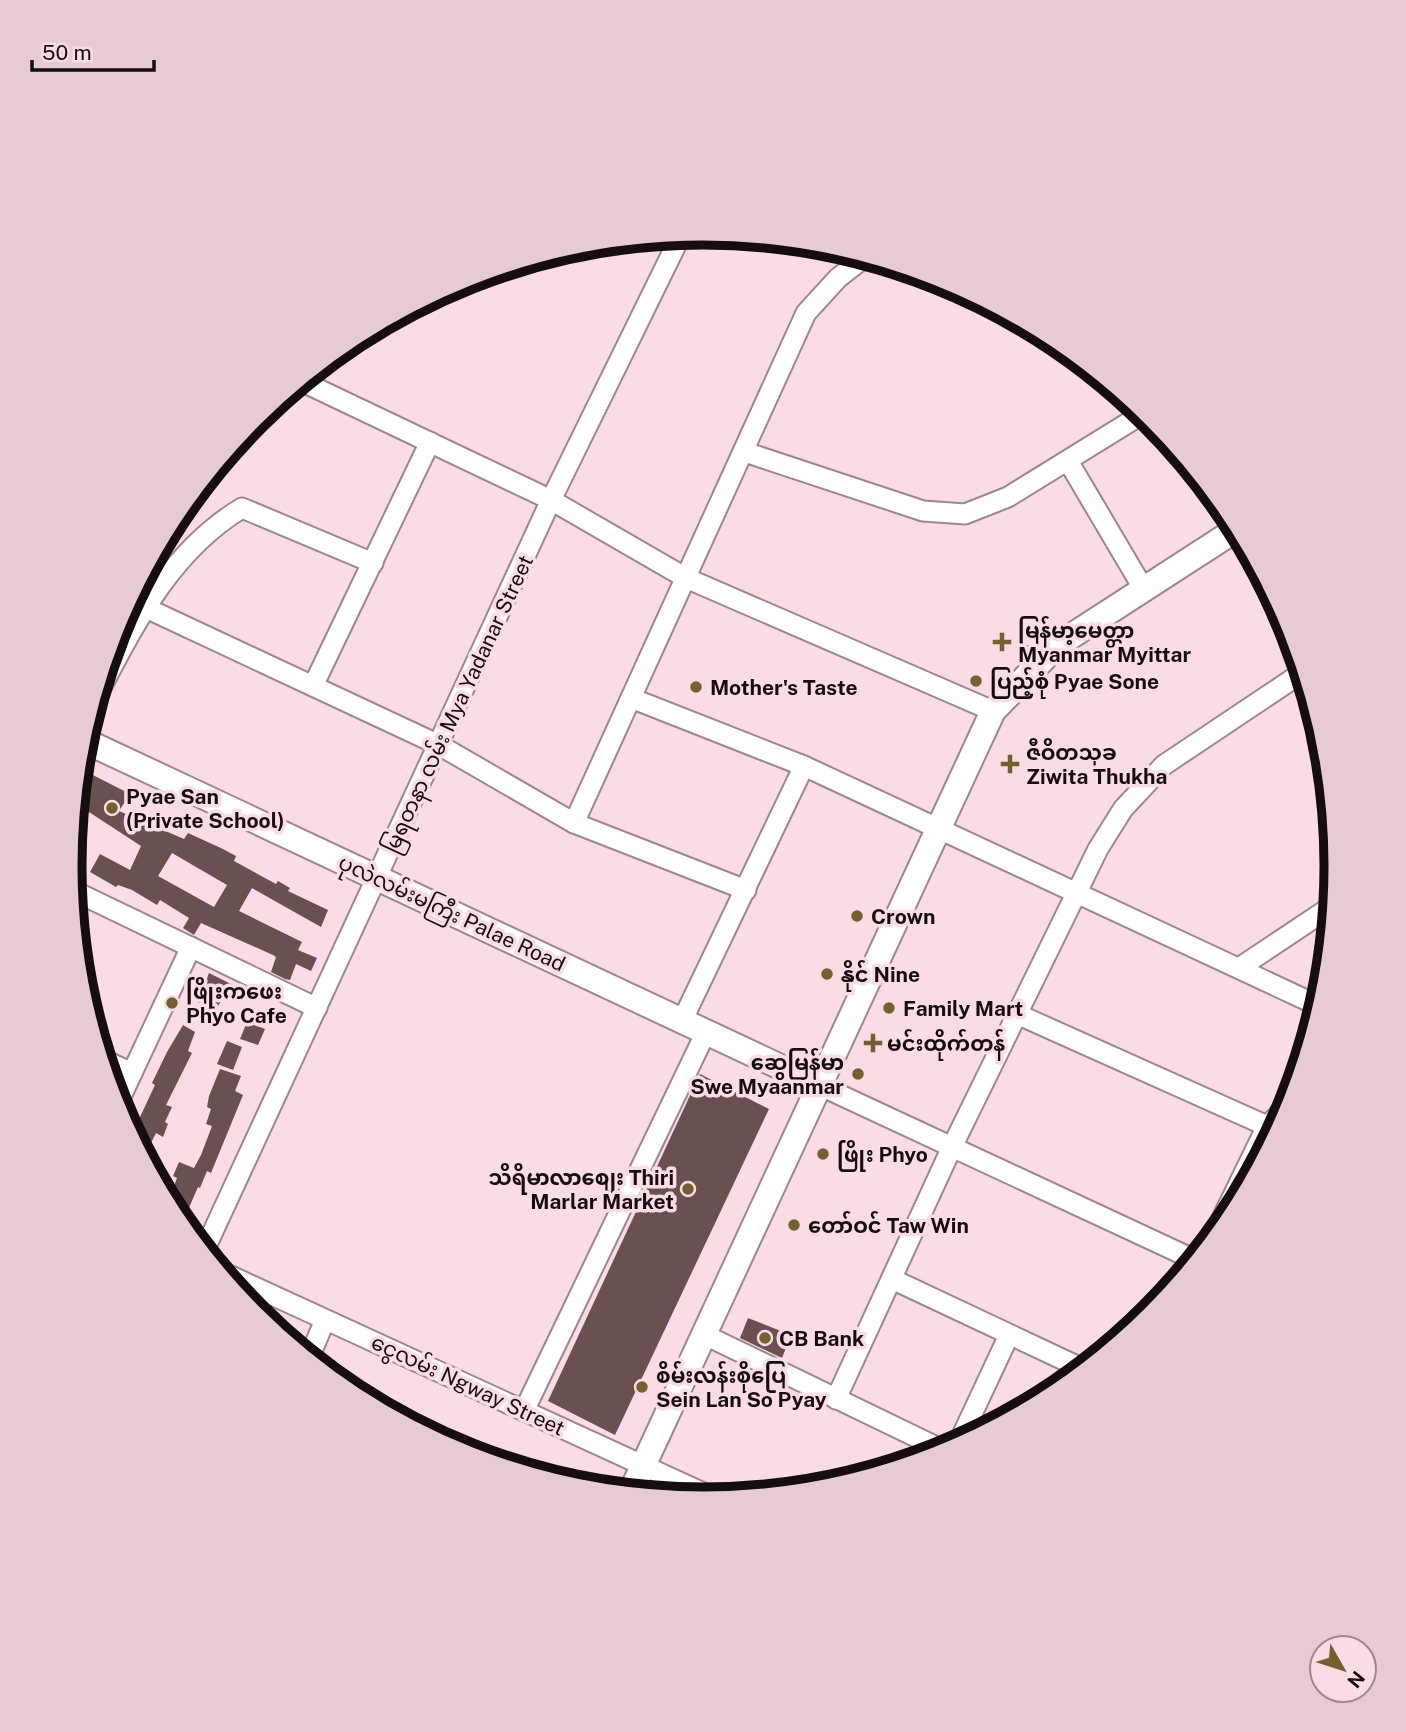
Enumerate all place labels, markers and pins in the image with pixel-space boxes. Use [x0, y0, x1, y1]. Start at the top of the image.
place label: မြန်မာ့မေတ္တာ Myanmar Myittar [1018, 615, 1191, 667]
marker: မြန်မာ့မေတ္တာ Myanmar Myittar [992, 632, 1012, 652]
place label: ပြည့်စုံ Pyae Sone [990, 666, 1159, 699]
marker: ပြည့်စုံ Pyae Sone [968, 673, 984, 689]
place label: Mother's Taste [710, 675, 858, 700]
marker: Mother's Taste [688, 679, 704, 695]
place label: ဇီဝိတသုခ Ziwita Thukha [1026, 737, 1167, 789]
marker: ဇီဝိတသုခ Ziwita Thukha [1000, 754, 1020, 774]
place label: Pyae San (Private School) [126, 784, 285, 833]
marker: Pyae San (Private School) [104, 800, 120, 816]
place label: Crown [871, 904, 936, 929]
marker: Crown [849, 908, 865, 924]
place label: နိုင် Nine [841, 959, 920, 992]
marker: နိုင် Nine [819, 966, 835, 982]
place label: ဖြိုးကဖေး Phyo Cafe [186, 976, 287, 1028]
marker: ဖြိုးကဖေး Phyo Cafe [164, 995, 180, 1011]
place label: Family Mart [903, 996, 1023, 1021]
marker: Family Mart [881, 1000, 897, 1016]
place label: မင်းထိုက်တန် [887, 1028, 1005, 1061]
marker: မင်းထိုက်တန် [865, 1035, 881, 1051]
place label: ဆွေမြန်မာ Swe Myaanmar [690, 1047, 844, 1099]
marker: ဆွေမြန်မာ Swe Myaanmar [850, 1066, 866, 1082]
place label: ဖြိုး Phyo [837, 1139, 928, 1172]
marker: ဖြိုး Phyo [815, 1146, 831, 1162]
place label: သိရိမာလာစျေး Thiri Marlar Market [488, 1162, 674, 1214]
marker: သိရိမာလာစျေး Thiri Marlar Market [680, 1181, 696, 1197]
place label: တော်ဝင် Taw Win [808, 1210, 969, 1238]
marker: တော်ဝင် Taw Win [786, 1217, 802, 1233]
place label: CB Bank [779, 1326, 864, 1351]
marker: CB Bank [757, 1330, 773, 1346]
place label: စိမ်းလန်းစိုပြေ Sein Lan So Pyay [656, 1360, 827, 1412]
marker: စိမ်းလန်းစိုပြေ Sein Lan So Pyay [634, 1379, 650, 1395]

